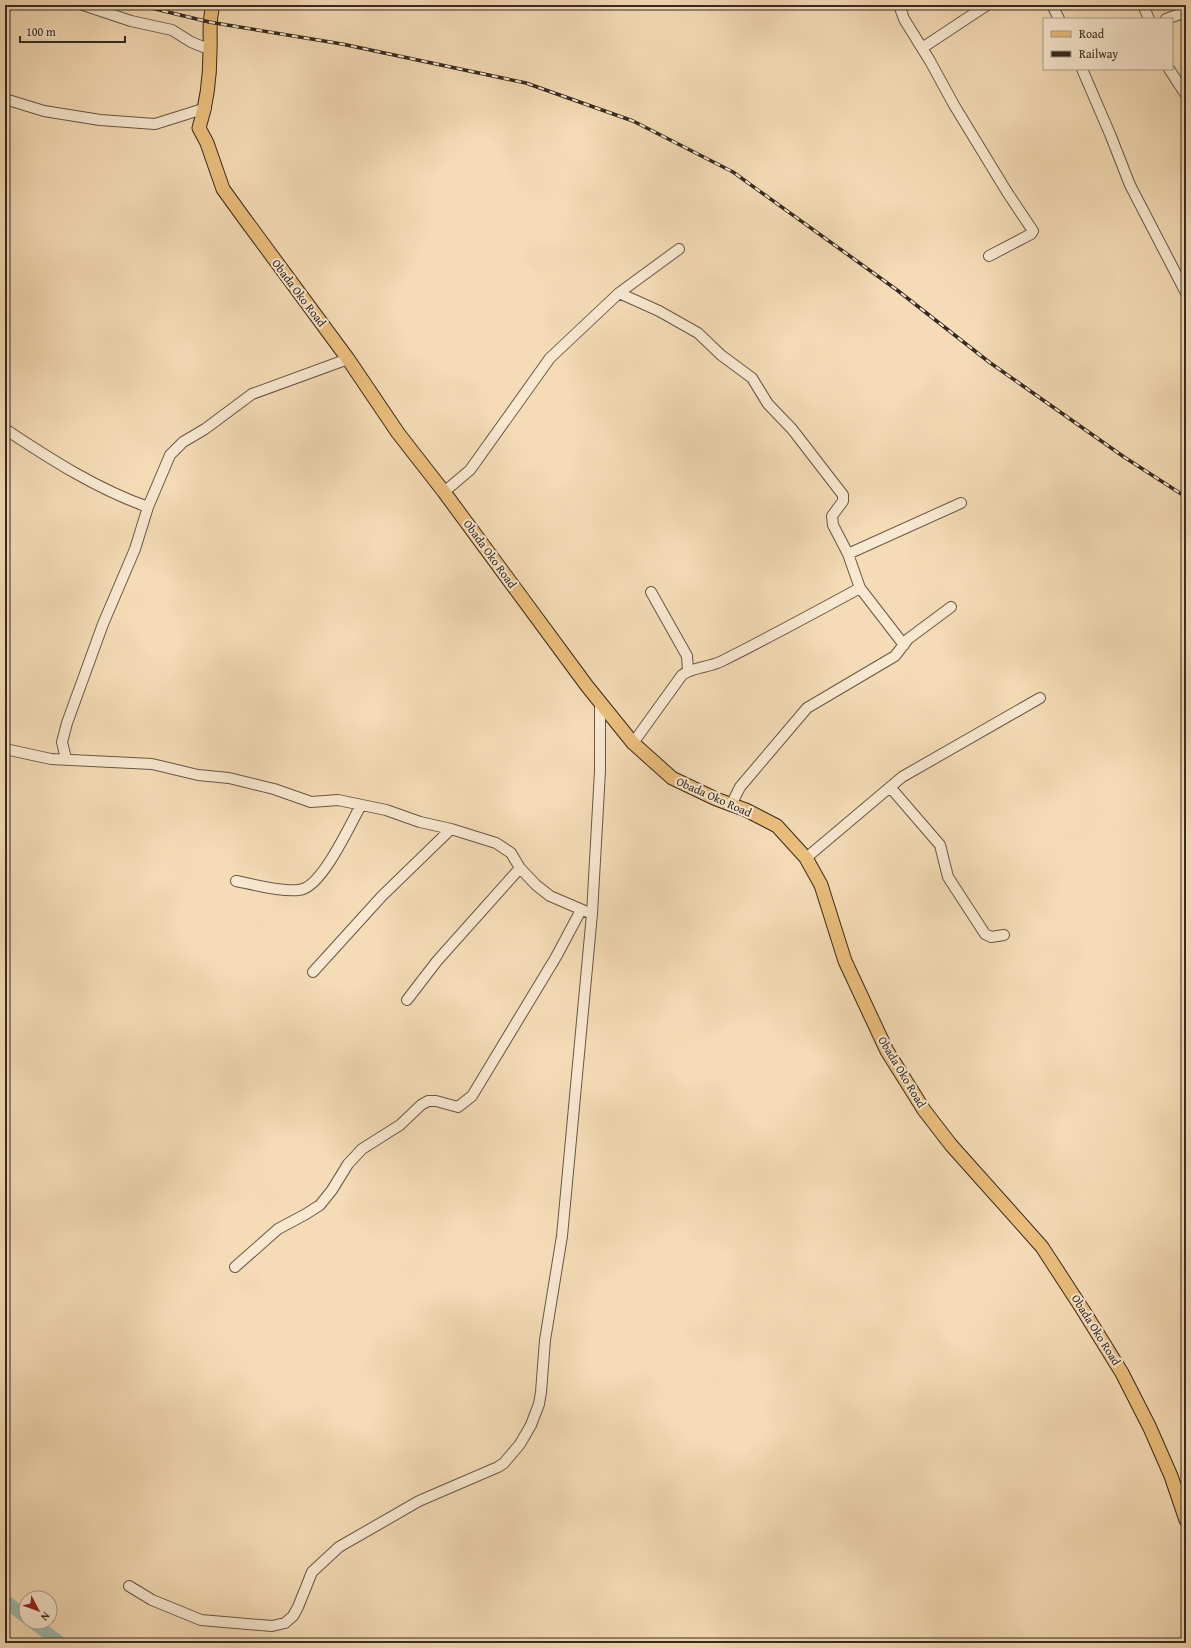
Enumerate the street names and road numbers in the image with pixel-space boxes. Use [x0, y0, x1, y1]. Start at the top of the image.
street label: Obada Oko Road [268, 255, 331, 331]
street label: Obada Oko Road [460, 516, 521, 592]
street label: Obada Oko Road [674, 772, 755, 821]
street label: Obada Oko Road [874, 1033, 931, 1111]
street label: Obada Oko Road [1068, 1291, 1125, 1369]

